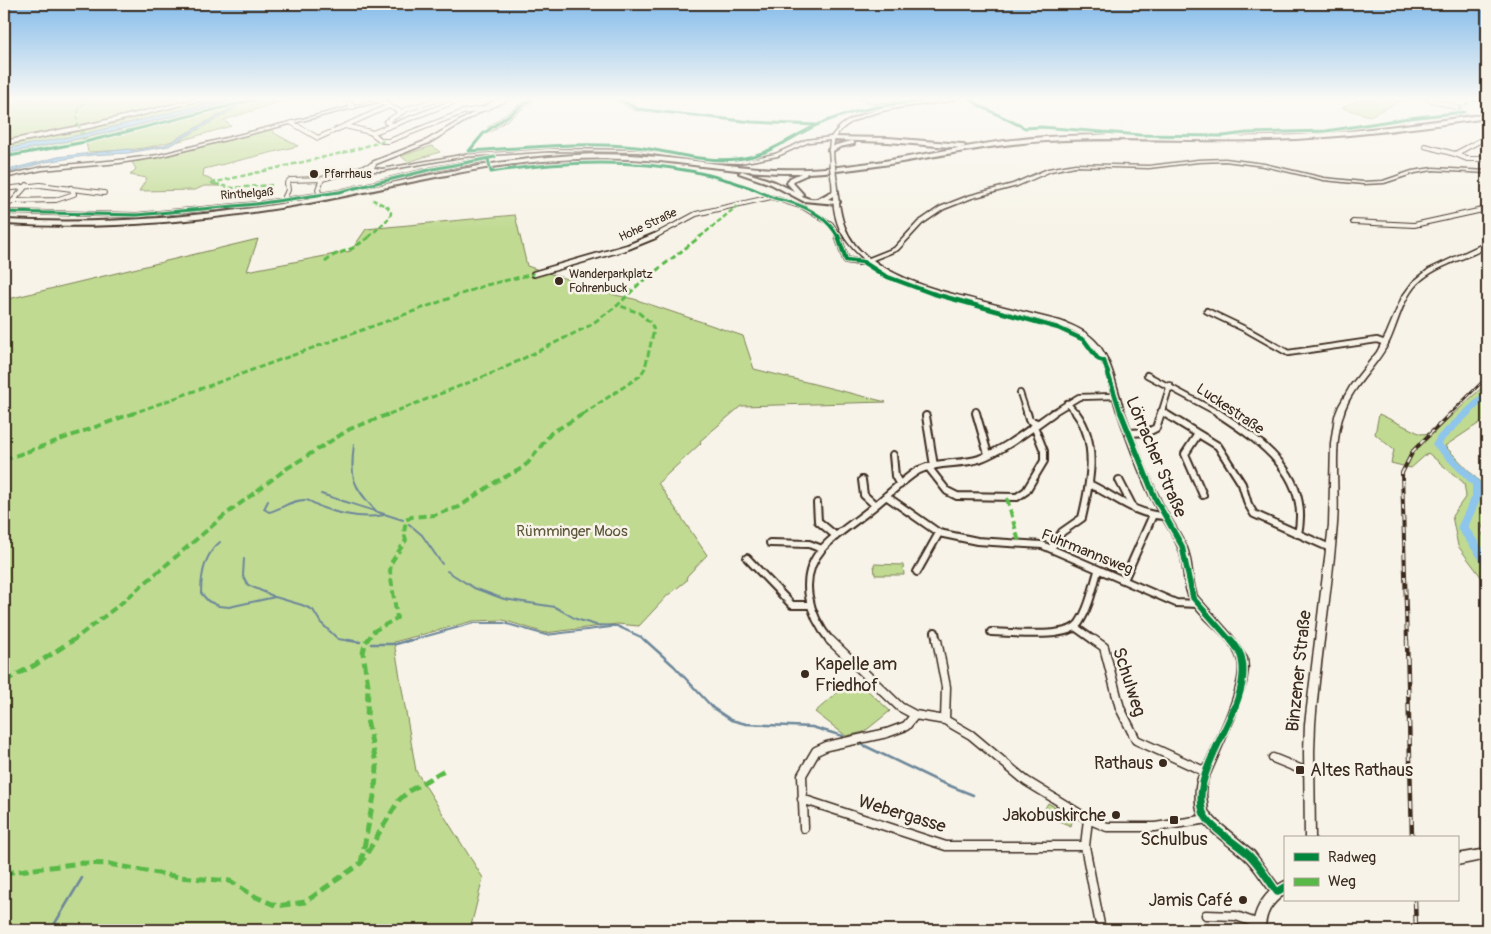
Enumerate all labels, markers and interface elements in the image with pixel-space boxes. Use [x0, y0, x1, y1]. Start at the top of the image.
place label: Pfarrhaus [324, 167, 372, 182]
marker: Pfarrhaus [308, 168, 320, 180]
street label: Rinthelgaß [220, 185, 274, 203]
street label: Hohe Straße [617, 205, 679, 245]
place label: Wanderparkplatz Fohrenbuck [569, 267, 653, 296]
marker: Wanderparkplatz Fohrenbuck [553, 275, 565, 287]
street label: Luckestraße [1192, 379, 1268, 439]
street label: Lörracher Straße [1120, 393, 1192, 521]
park label: Rümminger Moos [516, 522, 628, 541]
street label: Fuhrmannsweg [1038, 525, 1136, 579]
street label: Binzener Straße [1281, 609, 1317, 733]
street label: Schulweg [1107, 644, 1151, 720]
place label: Kapelle am Friedhof [815, 653, 897, 697]
marker: Kapelle am Friedhof [799, 668, 811, 680]
place label: Rathaus [1094, 752, 1153, 775]
marker: Rathaus [1157, 757, 1169, 769]
place label: Altes Rathaus [1310, 759, 1413, 782]
marker: Altes Rathaus [1294, 764, 1306, 776]
street label: Webergasse [855, 790, 949, 838]
place label: Jakobuskirche [1002, 804, 1106, 827]
marker: Jakobuskirche [1110, 809, 1122, 821]
marker: Schulbus [1168, 814, 1180, 826]
place label: Schulbus [1140, 828, 1208, 851]
legend [1284, 836, 1458, 902]
text: Radweg [1328, 848, 1376, 867]
text: Weg [1328, 872, 1356, 891]
place label: Jamis Café [1149, 889, 1233, 912]
marker: Jamis Café [1237, 894, 1249, 906]

